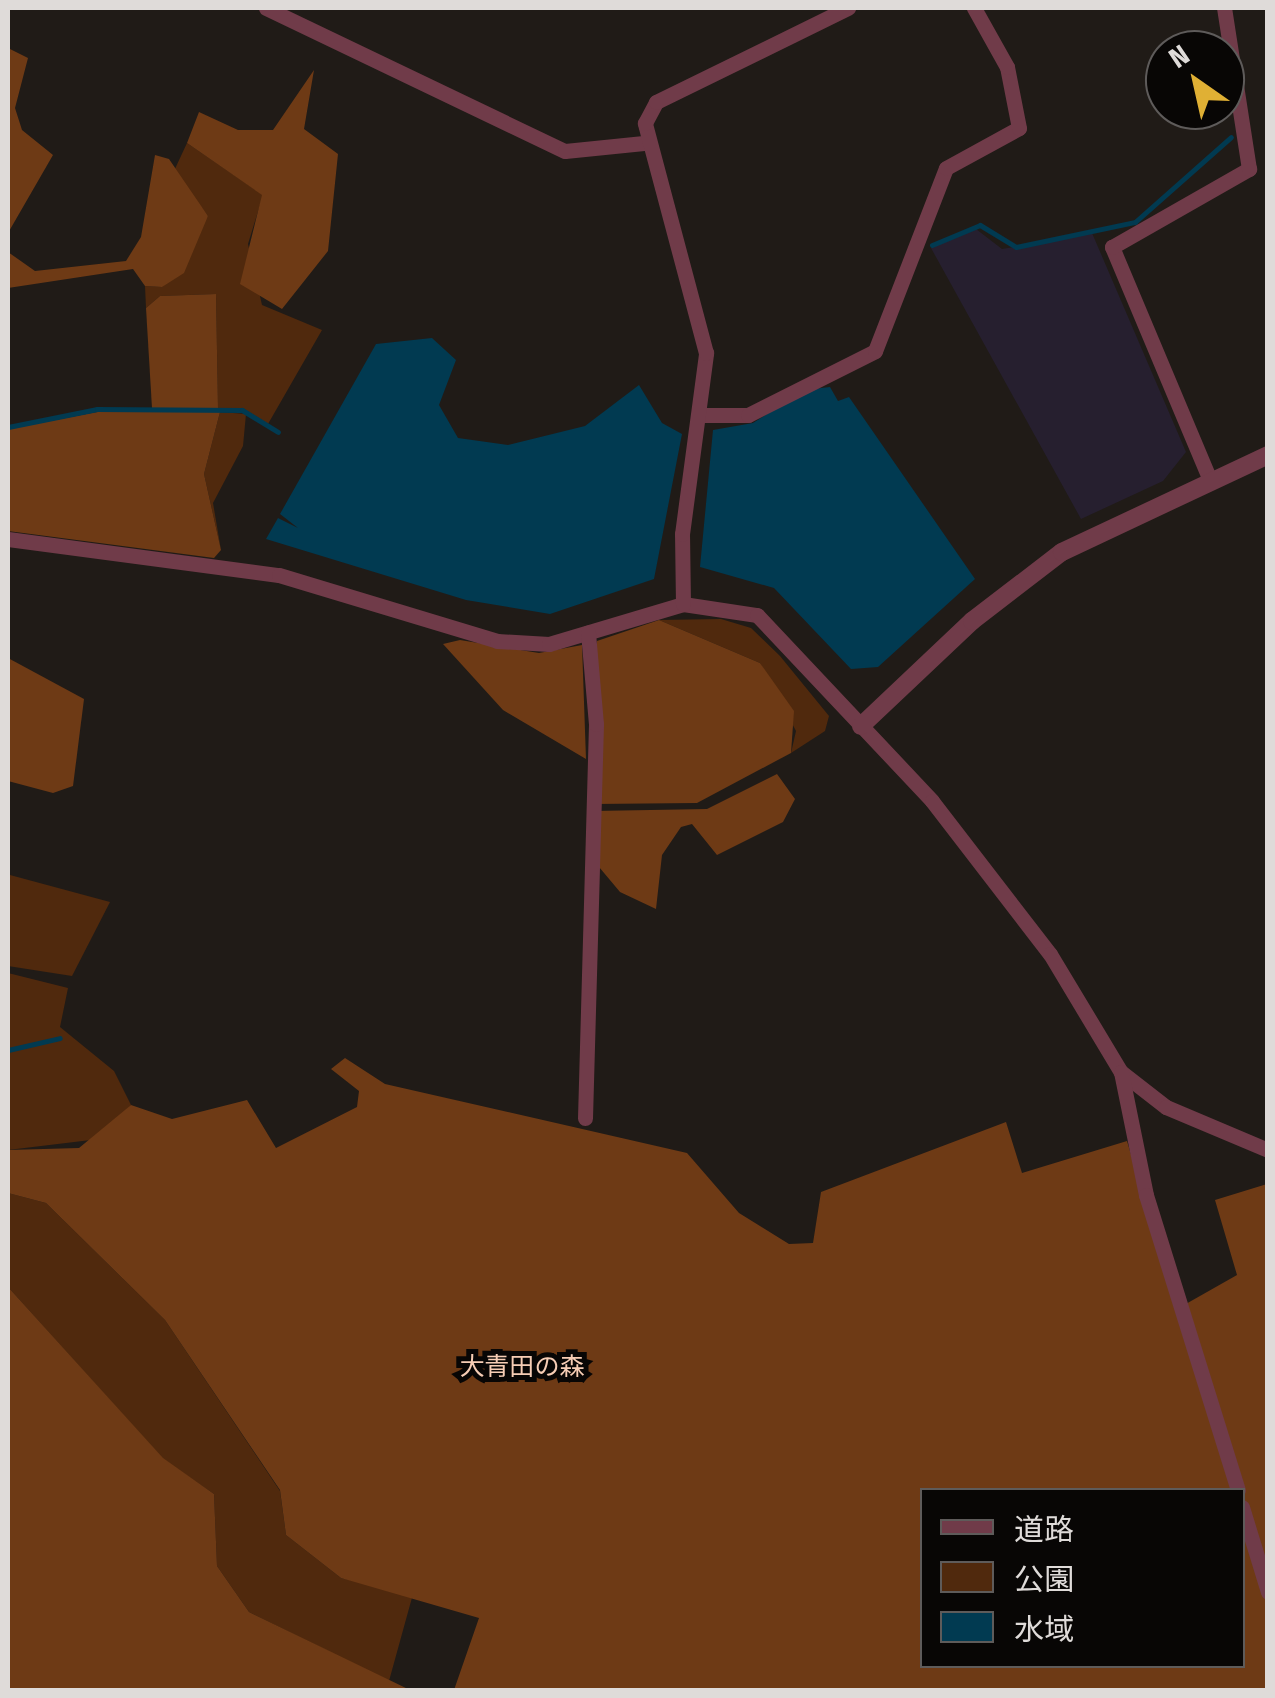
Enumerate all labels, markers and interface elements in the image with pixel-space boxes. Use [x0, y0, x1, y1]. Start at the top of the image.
north arrow [1145, 30, 1245, 130]
text: N [1163, 38, 1195, 75]
park label: 大青田の森 [460, 1352, 584, 1382]
legend [920, 1488, 1245, 1668]
text: 道路 [1014, 1512, 1074, 1548]
text: 公園 [1014, 1562, 1074, 1598]
text: 水域 [1014, 1612, 1074, 1648]

